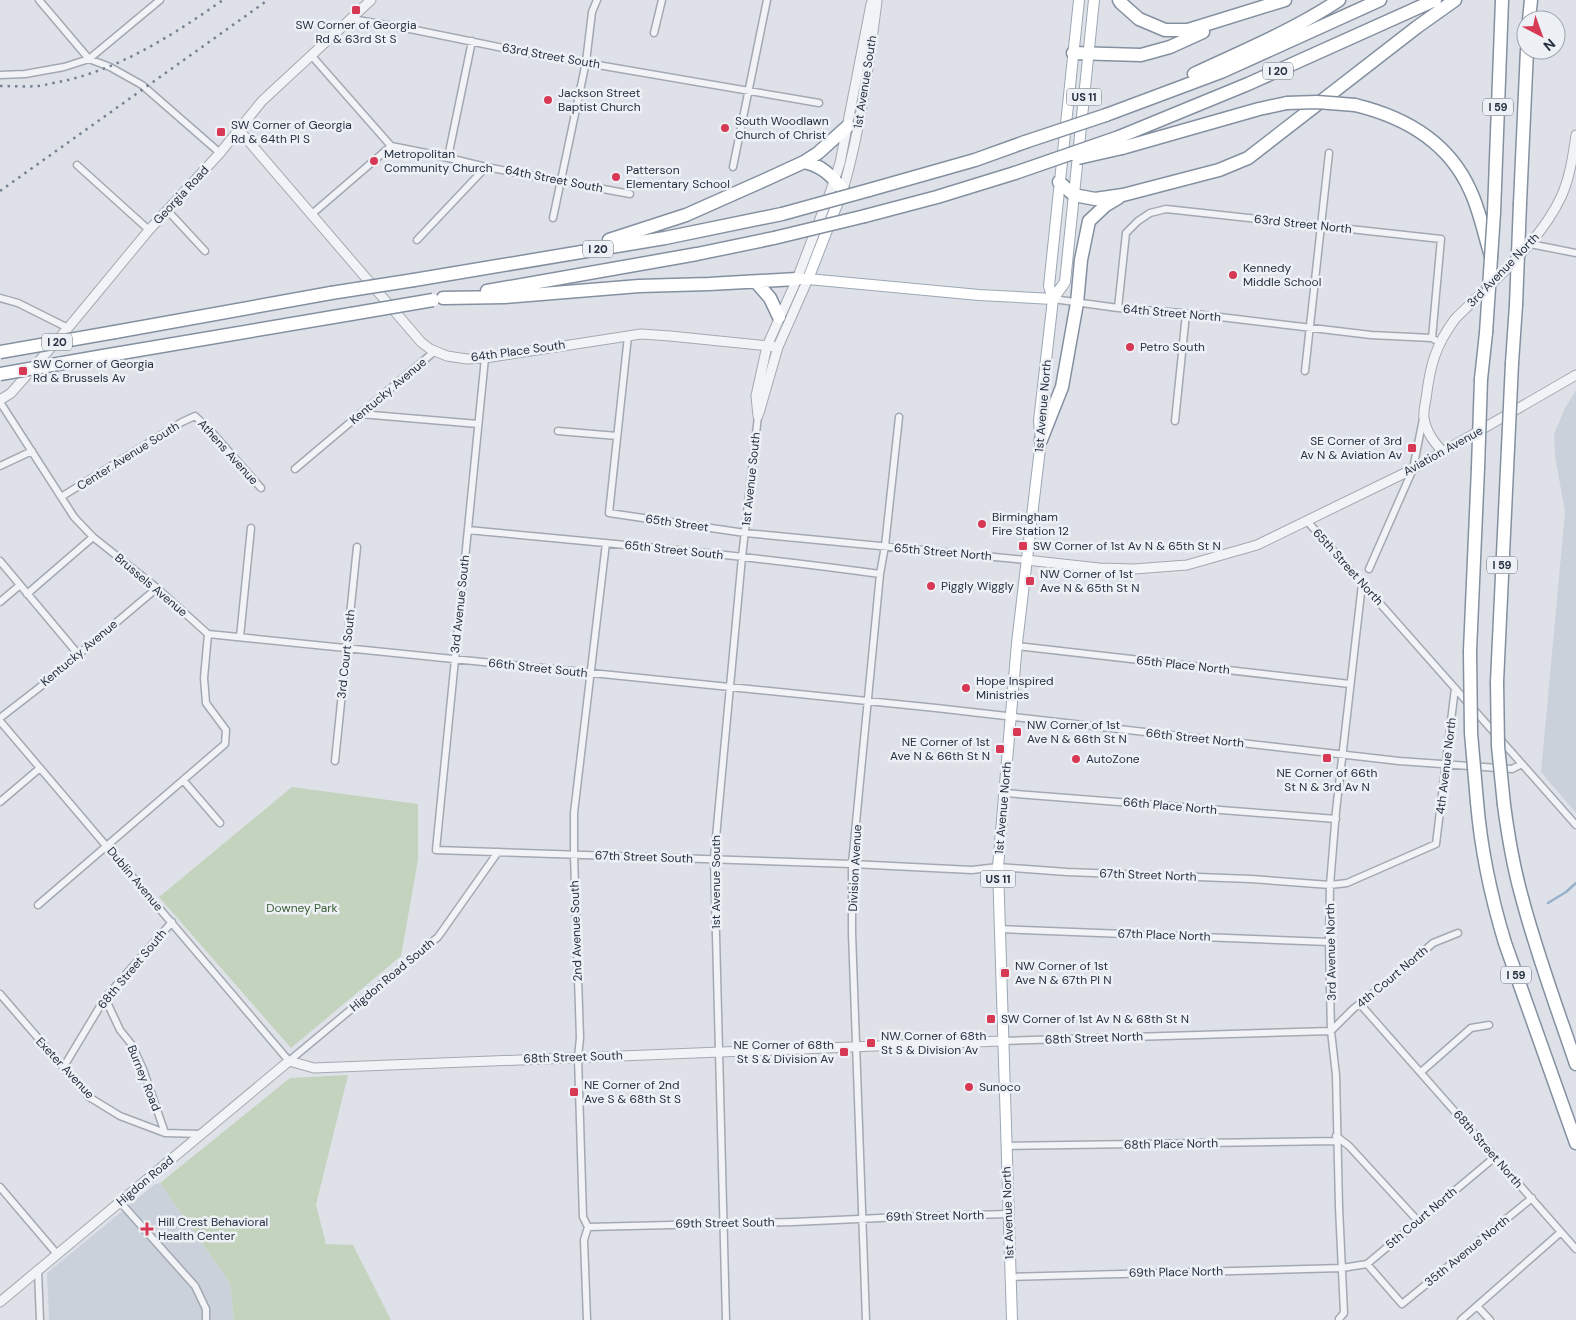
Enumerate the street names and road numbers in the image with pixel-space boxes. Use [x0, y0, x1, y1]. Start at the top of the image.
street label: 1st Avenue South [850, 34, 880, 130]
street label: 63rd Street South [501, 39, 601, 73]
road number: I 20 [1263, 62, 1293, 80]
road number: US 11 [1066, 88, 1102, 105]
road number: I 59 [1483, 98, 1513, 115]
street label: Georgia Road [150, 162, 212, 228]
street label: 64th Street South [504, 162, 604, 196]
street label: 63rd Street North [1253, 211, 1353, 237]
street label: 3rd Avenue North [1463, 229, 1543, 311]
road number: I 20 [583, 240, 613, 258]
street label: 64th Street North [1122, 301, 1222, 325]
road number: I 20 [42, 334, 72, 351]
street label: 64th Place South [470, 336, 566, 366]
street label: Kentucky Avenue [346, 354, 430, 428]
street label: 1st Avenue North [1031, 359, 1055, 453]
street label: Athens Avenue [194, 416, 262, 488]
street label: Center Avenue South [74, 418, 182, 494]
street label: Aviation Avenue [1400, 422, 1486, 479]
street label: 1st Avenue South [738, 431, 764, 527]
street label: 65th Street [644, 511, 710, 535]
street label: 65th Street North [1309, 525, 1387, 609]
street label: 65th Street South [624, 537, 724, 563]
street label: 65th Street North [893, 540, 993, 564]
street label: Brussels Avenue [111, 550, 191, 620]
street label: 3rd Avenue South [447, 554, 473, 654]
road number: I 59 [1487, 556, 1517, 574]
street label: 3rd Court South [333, 609, 359, 699]
street label: Kentucky Avenue [37, 616, 121, 690]
street label: 65th Place North [1135, 652, 1231, 678]
street label: 66th Street South [488, 655, 588, 681]
street label: 4th Avenue North [1432, 717, 1460, 815]
street label: 66th Street North [1145, 725, 1245, 751]
street label: 1st Avenue North [991, 761, 1015, 855]
street label: 66th Place North [1122, 794, 1218, 818]
street label: Division Avenue [845, 824, 865, 912]
street label: 1st Avenue South [708, 835, 724, 929]
street label: Dublin Avenue [103, 844, 167, 915]
street label: 67th Street South [595, 847, 693, 867]
street label: 67th Street North [1099, 865, 1197, 885]
road number: US 11 [980, 871, 1016, 888]
street label: 2nd Avenue South [566, 880, 586, 982]
street label: 3rd Avenue North [1322, 903, 1340, 1001]
street label: 67th Place North [1117, 925, 1211, 945]
street label: 68th Street South [94, 926, 170, 1012]
street label: Higdon Road South [346, 935, 438, 1015]
street label: 4th Court North [1353, 942, 1431, 1012]
road number: I 59 [1501, 966, 1531, 984]
street label: 68th Street North [1045, 1028, 1143, 1048]
street label: Exeter Avenue [32, 1034, 98, 1102]
street label: Burney Road [124, 1043, 164, 1113]
street label: 68th Street South [523, 1047, 623, 1067]
street label: 68th Street North [1450, 1107, 1526, 1191]
street label: 68th Place North [1124, 1135, 1218, 1153]
street label: Higdon Road [113, 1152, 177, 1210]
street label: 1st Avenue North [998, 1166, 1018, 1260]
street label: 5th Court North [1382, 1183, 1460, 1253]
street label: 69th Street North [886, 1207, 984, 1225]
street label: 35th Avenue North [1421, 1212, 1513, 1290]
street label: 69th Street South [675, 1214, 775, 1232]
street label: 69th Place North [1129, 1263, 1223, 1281]

